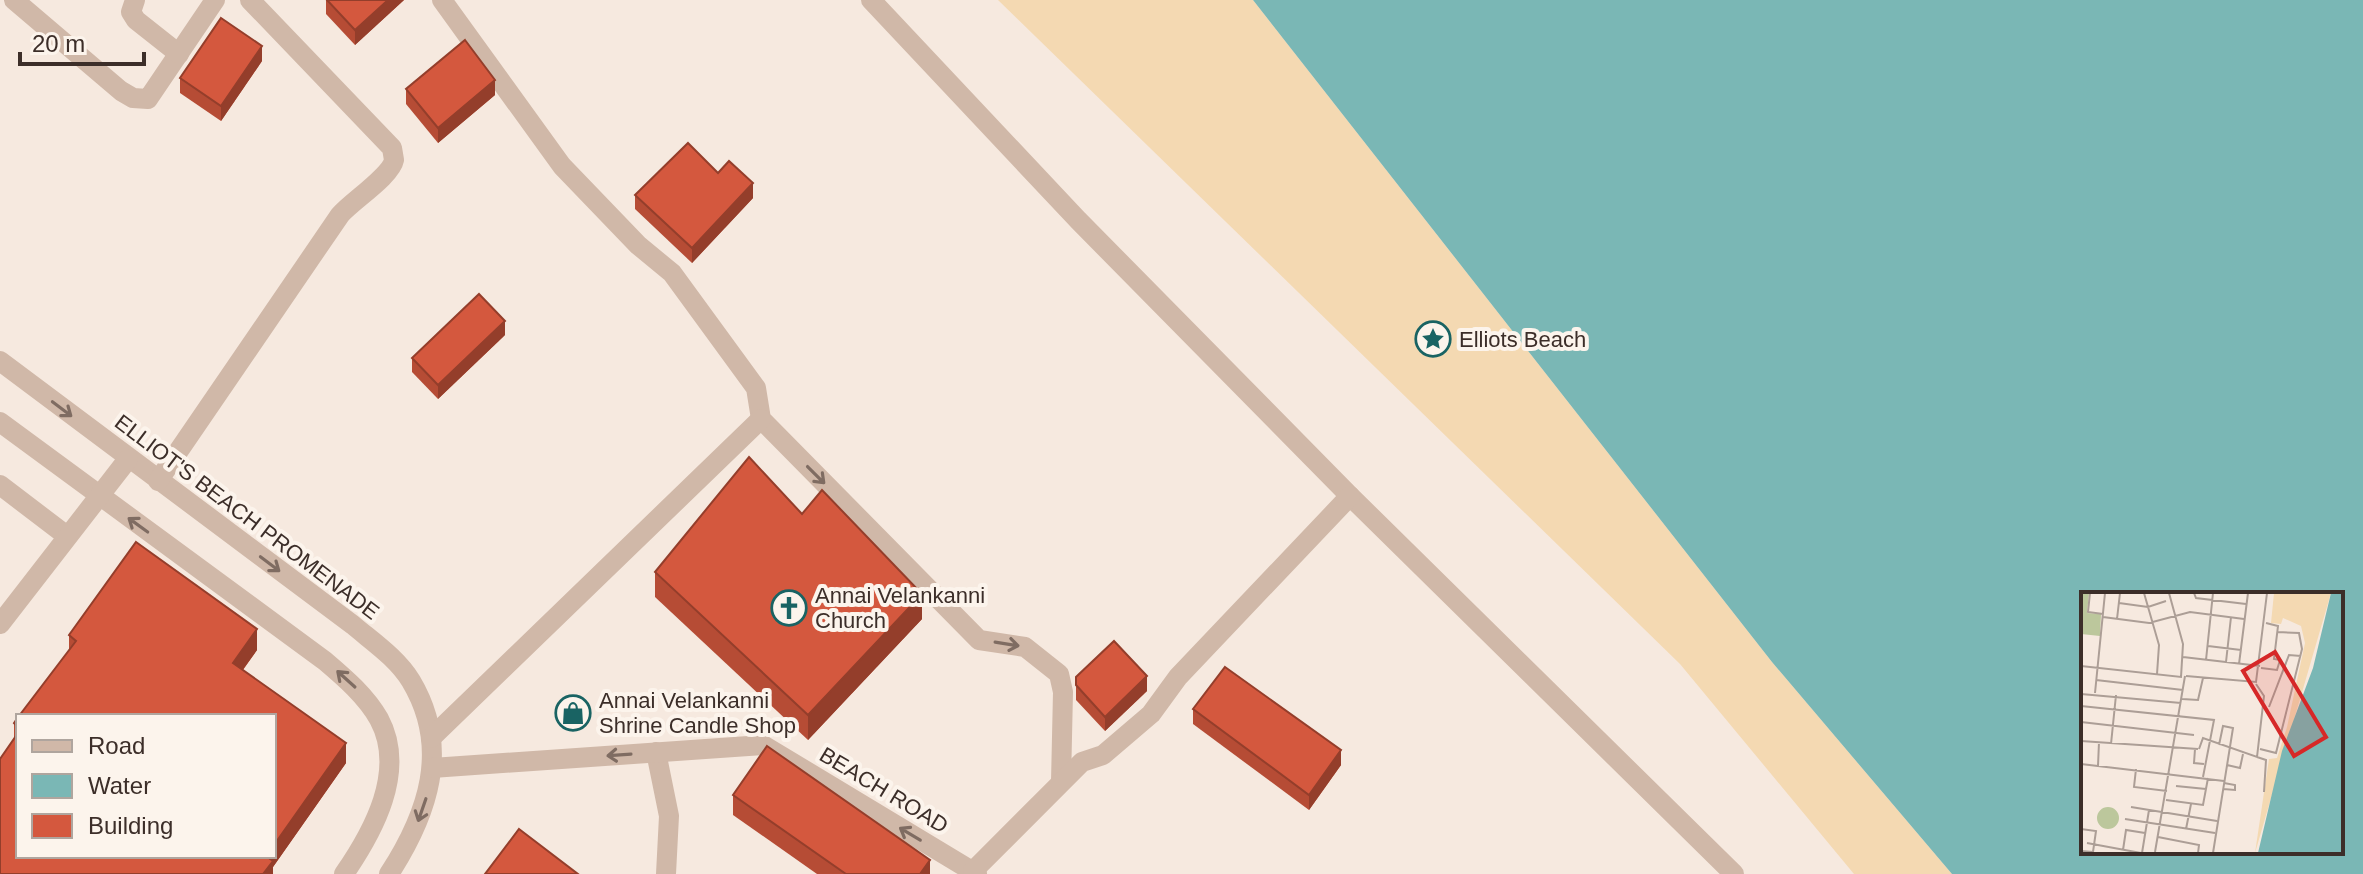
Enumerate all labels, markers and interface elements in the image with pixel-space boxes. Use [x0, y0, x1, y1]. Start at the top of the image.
scale bar [20, 16, 144, 66]
text: 20 m [32, 30, 85, 57]
place icon: Elliots Beach [1414, 320, 1452, 358]
place label: Elliots Beach [1459, 327, 1586, 352]
one-way arrow [51, 400, 72, 417]
street label: ELLIOT'S BEACH PROMENADE [110, 409, 384, 625]
one-way arrow [806, 465, 825, 484]
one-way arrow [127, 516, 149, 533]
one-way arrow [259, 556, 280, 573]
place label: Annai Velankanni Church [815, 583, 985, 633]
church icon: Annai Velankanni Church [770, 589, 808, 627]
inset map [2081, 592, 2343, 854]
one-way arrow [994, 637, 1019, 652]
one-way arrow [337, 671, 357, 689]
place label: Annai Velankanni Shrine Candle Shop [599, 688, 796, 738]
shop icon: Annai Velankanni Shrine Candle Shop [554, 694, 592, 732]
legend [16, 714, 276, 858]
text: Road [88, 732, 145, 759]
street label: BEACH ROAD [815, 742, 953, 838]
one-way arrow [606, 748, 633, 763]
text: Water [88, 772, 151, 799]
one-way arrow [414, 797, 429, 822]
text: Building [88, 812, 173, 839]
one-way arrow [899, 826, 922, 842]

